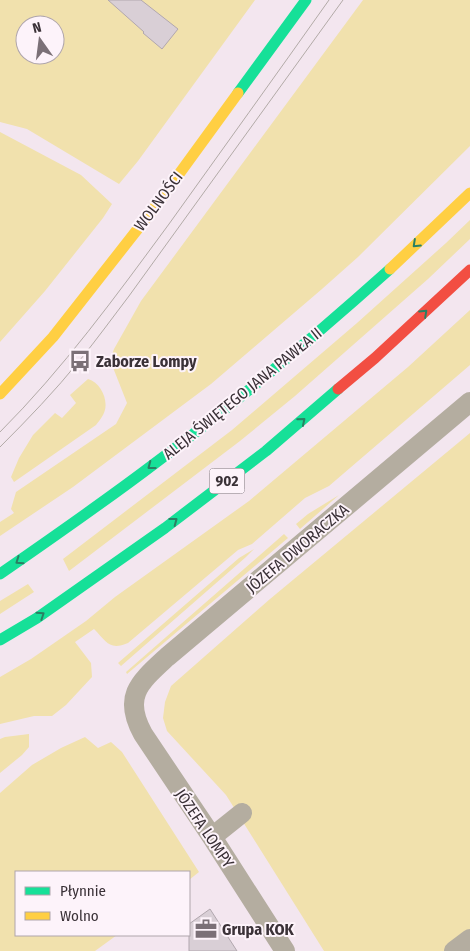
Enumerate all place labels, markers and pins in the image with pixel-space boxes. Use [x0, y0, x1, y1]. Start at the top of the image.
bus stop icon: Zaborze Lompy [67, 348, 93, 374]
place label: Zaborze Lompy [96, 352, 197, 371]
office icon: Grupa KOK [193, 916, 219, 942]
place label: Grupa KOK [222, 920, 295, 939]

